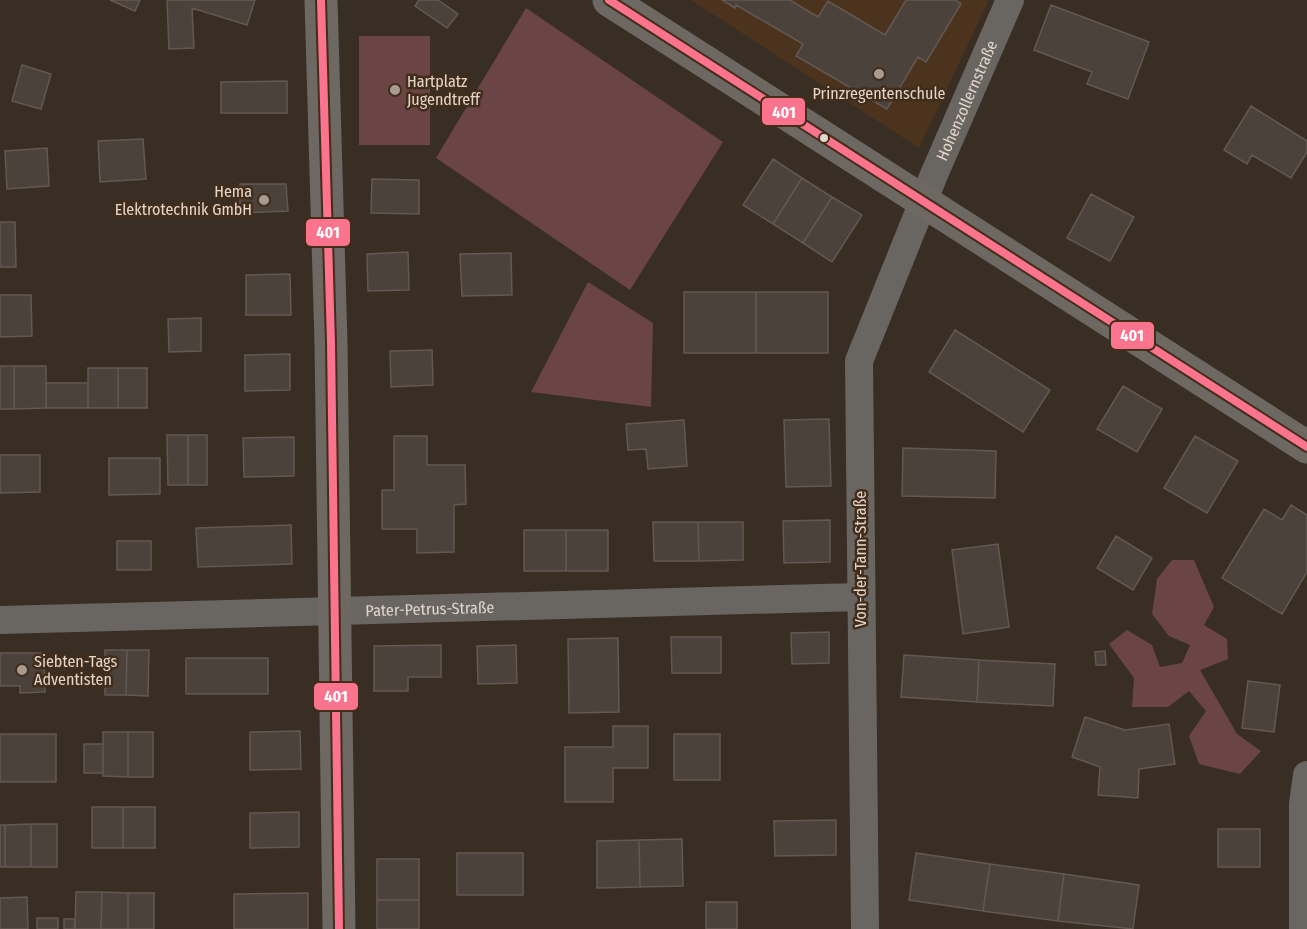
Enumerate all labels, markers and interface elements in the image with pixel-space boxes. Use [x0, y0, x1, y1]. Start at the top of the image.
street label: Hohenzollernstraße [932, 37, 1001, 164]
marker: Prinzregentenschule [872, 67, 886, 81]
place label: Hartplatz Jugendtreff [407, 72, 481, 109]
marker: Hartplatz Jugendtreff [388, 83, 402, 97]
place label: Prinzregentenschule [813, 84, 946, 103]
line badge: 401 [761, 97, 806, 126]
text: 401 [772, 103, 796, 122]
unlabelled marker [818, 132, 830, 144]
place label: Hema Elektrotechnik GmbH [115, 182, 252, 219]
marker: Hema Elektrotechnik GmbH [257, 193, 271, 207]
line badge: 401 [305, 218, 351, 247]
text: 401 [316, 223, 340, 242]
line badge: 401 [1110, 321, 1155, 350]
text: 401 [1120, 326, 1144, 345]
street label: Von-der-Tann-Straße [851, 491, 870, 627]
street label: Pater-Petrus-Straße [365, 598, 495, 620]
place label: Siebten-Tags Adventisten [34, 652, 118, 689]
marker: Siebten-Tags Adventisten [15, 663, 29, 677]
line badge: 401 [313, 682, 359, 711]
text: 401 [324, 687, 348, 706]

